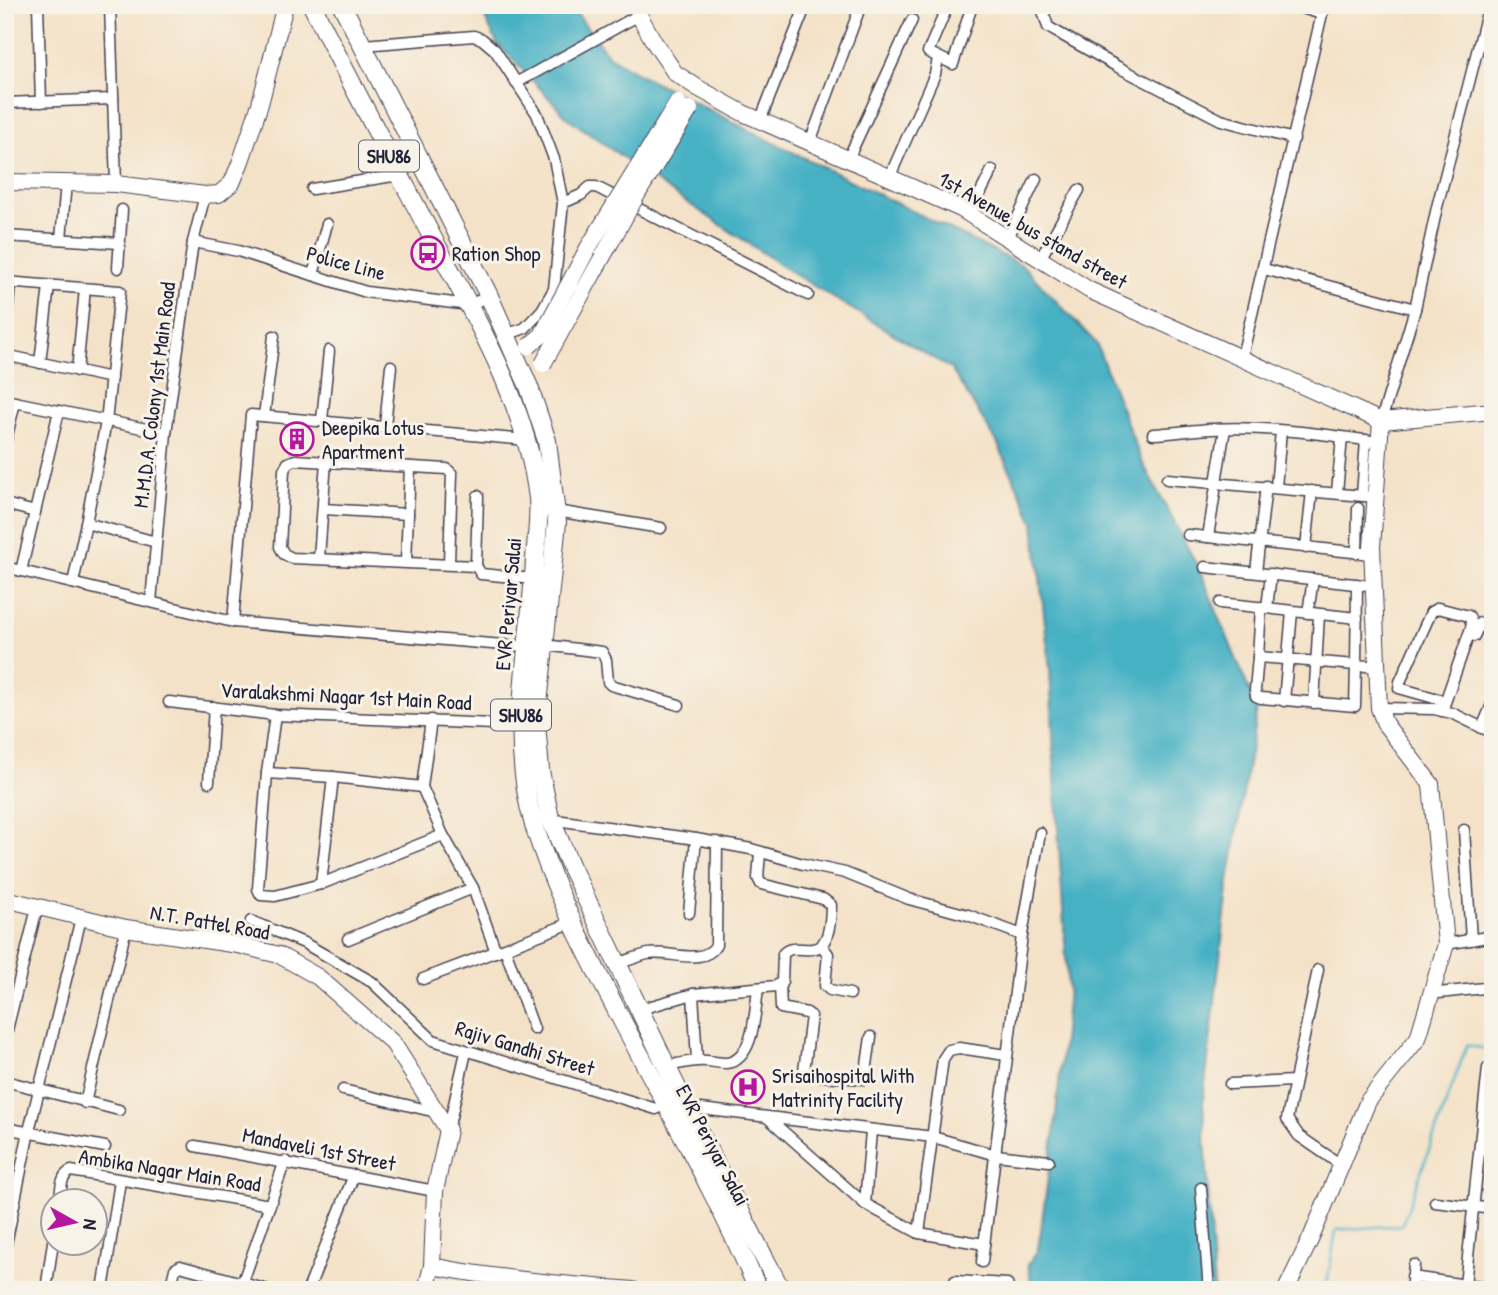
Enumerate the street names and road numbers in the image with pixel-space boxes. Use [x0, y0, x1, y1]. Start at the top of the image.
road number: SHU86 [359, 140, 419, 172]
street label: 1st Avenue, bus stand street [933, 164, 1133, 296]
street label: Police Line [303, 239, 389, 287]
street label: M.M.D.A. Colony 1st Main Road [126, 280, 182, 510]
street label: EVR Periyar Salai [488, 536, 528, 672]
street label: Varalakshmi Nagar 1st Main Road [220, 675, 472, 717]
road number: SHU86 [491, 700, 551, 730]
street label: N.T. Pattel Road [148, 897, 272, 947]
street label: Rajiv Gandhi Street [452, 1013, 599, 1083]
street label: EVR Periyar Salai [669, 1079, 757, 1211]
street label: Mandaveli 1st Street [240, 1120, 399, 1178]
street label: Ambika Nagar Main Road [77, 1141, 263, 1199]

